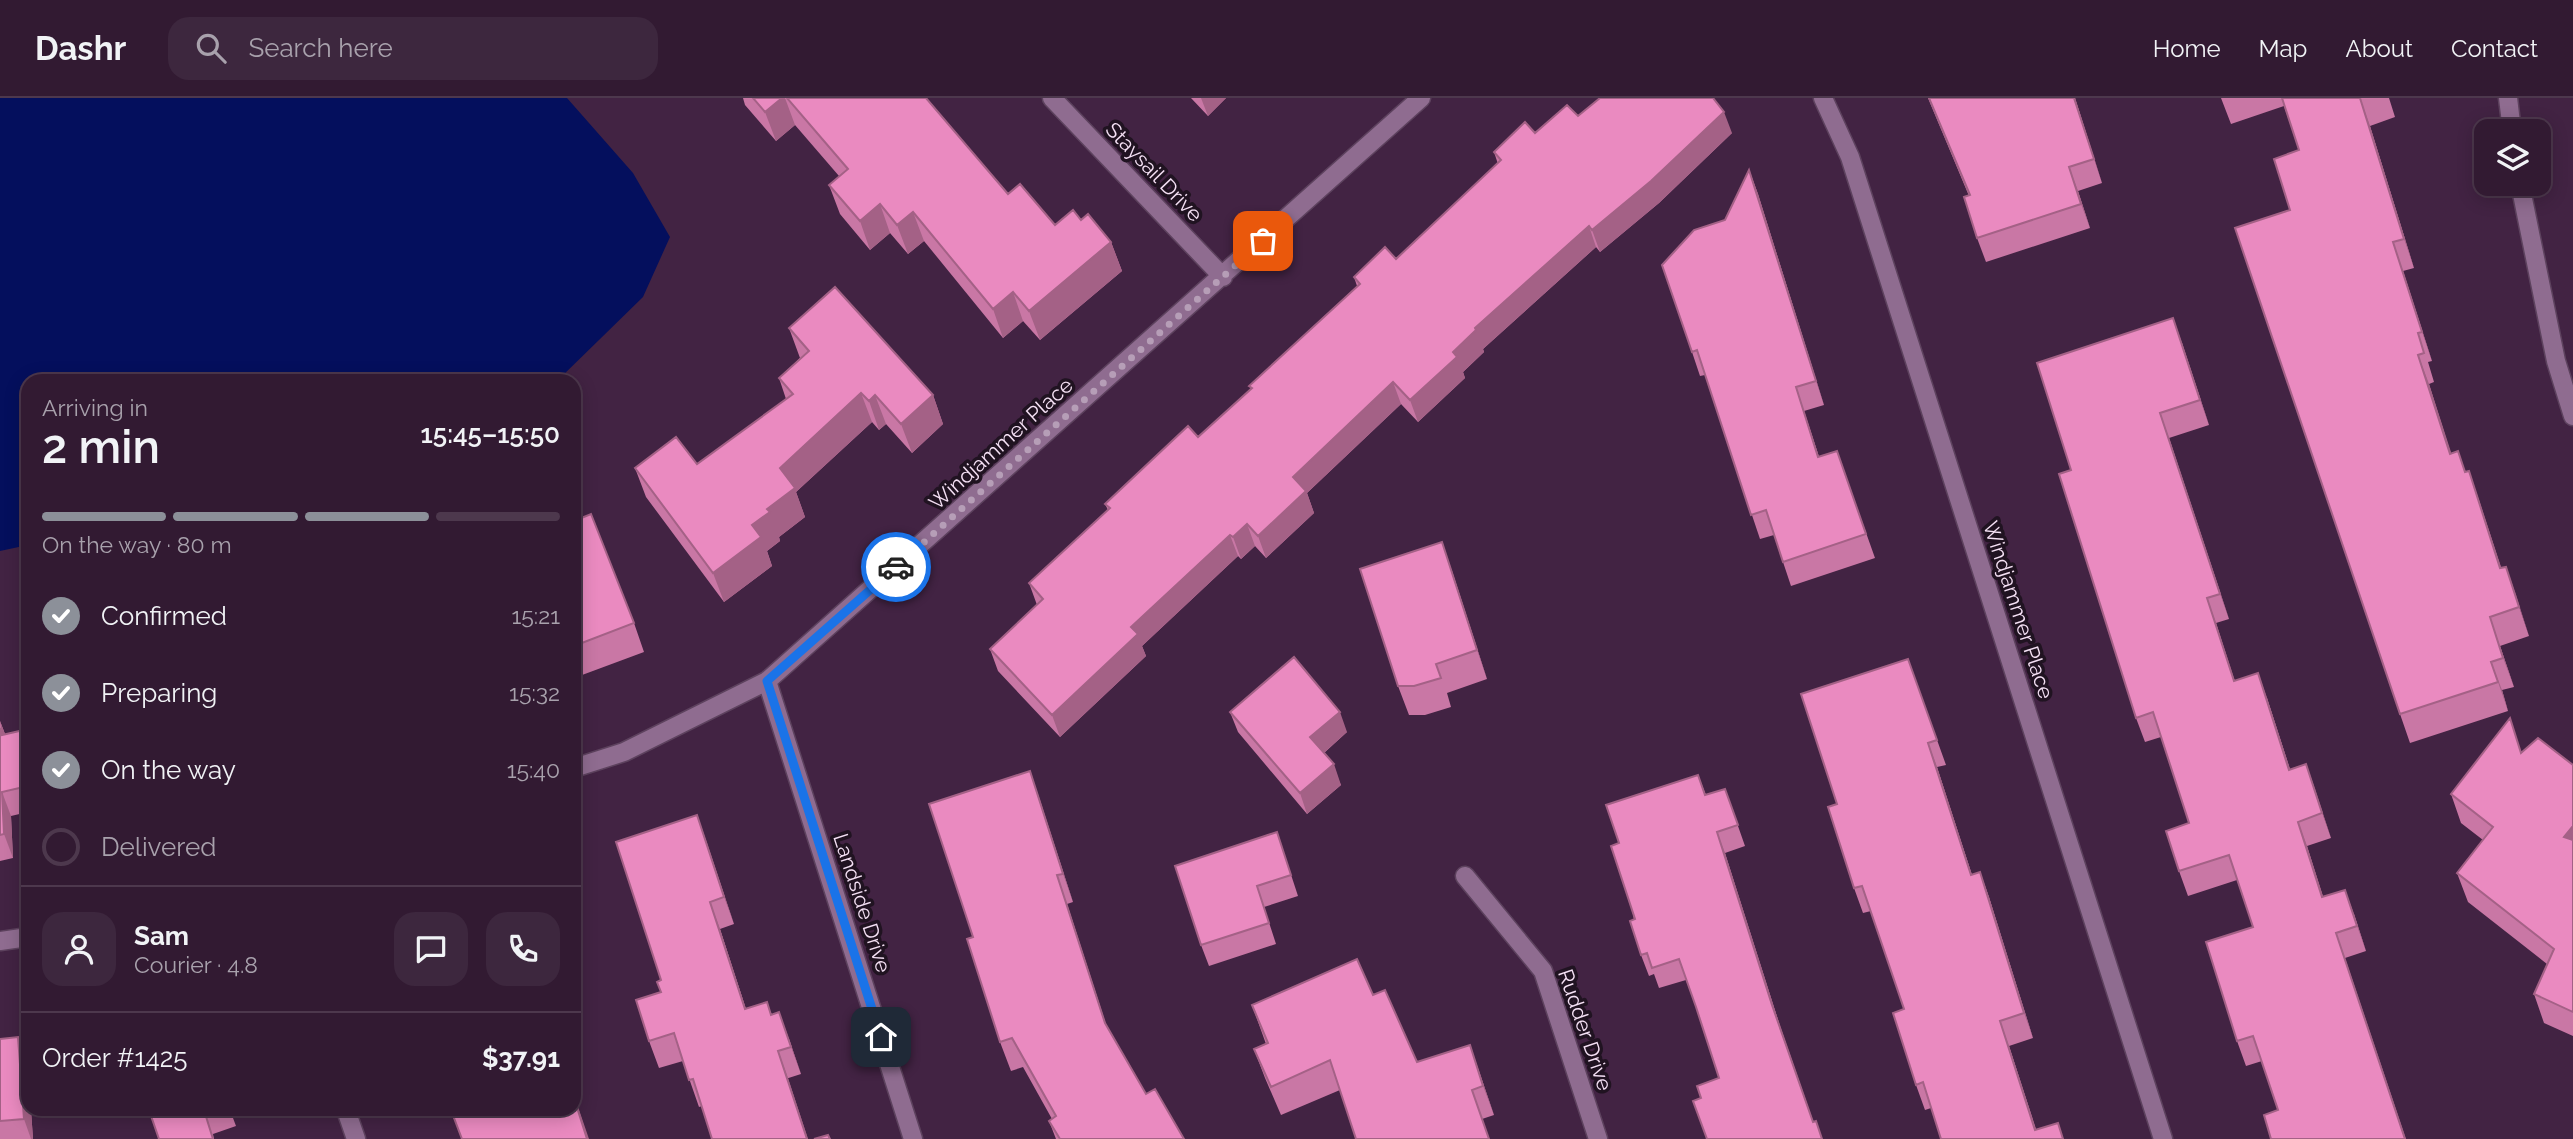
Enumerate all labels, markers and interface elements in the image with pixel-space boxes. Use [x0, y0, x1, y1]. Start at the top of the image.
search box [168, 17, 658, 80]
text: Dashr [35, 29, 126, 68]
icon: search [192, 29, 230, 67]
text: Search here [248, 33, 393, 63]
text: Home [2153, 34, 2221, 63]
text: Map [2259, 34, 2307, 63]
text: About [2345, 34, 2413, 63]
text: Contact [2451, 34, 2538, 63]
street label: Staysail Drive [1101, 117, 1208, 227]
map controls [2474, 119, 2551, 196]
button: layers [2474, 119, 2551, 196]
pin [1233, 211, 1293, 271]
icon: bag [1244, 222, 1282, 260]
street label: Windjammer Place [924, 372, 1078, 515]
text: Arriving in [42, 394, 148, 421]
text: 15:45–15:50 [421, 419, 560, 449]
text: 2 min [42, 420, 160, 474]
street label: Windjammer Place [1978, 518, 2059, 702]
text: On the way · 80 m [42, 531, 232, 558]
courier [861, 532, 931, 602]
icon: car [877, 548, 915, 586]
icon: check [42, 597, 80, 635]
text: Confirmed [101, 601, 227, 631]
text: 15:21 [511, 602, 560, 629]
icon: check [42, 674, 80, 712]
text: Preparing [101, 678, 217, 708]
text: 15:32 [509, 679, 560, 706]
icon: check [42, 751, 80, 789]
text: On the way [101, 755, 236, 785]
text: 15:40 [507, 756, 560, 783]
street label: Landside Drive [828, 830, 897, 975]
text: Delivered [101, 832, 216, 862]
button: person [42, 912, 116, 986]
button: chat [394, 912, 468, 986]
button: phone [486, 912, 560, 986]
text: Sam [134, 921, 189, 951]
text: Courier · 4.8 [134, 951, 258, 978]
street label: Rudder Drive [1553, 966, 1618, 1094]
pin [851, 1007, 911, 1067]
icon: home [862, 1018, 900, 1056]
text: Order #1425 [42, 1043, 188, 1073]
text: $37.91 [482, 1043, 560, 1073]

